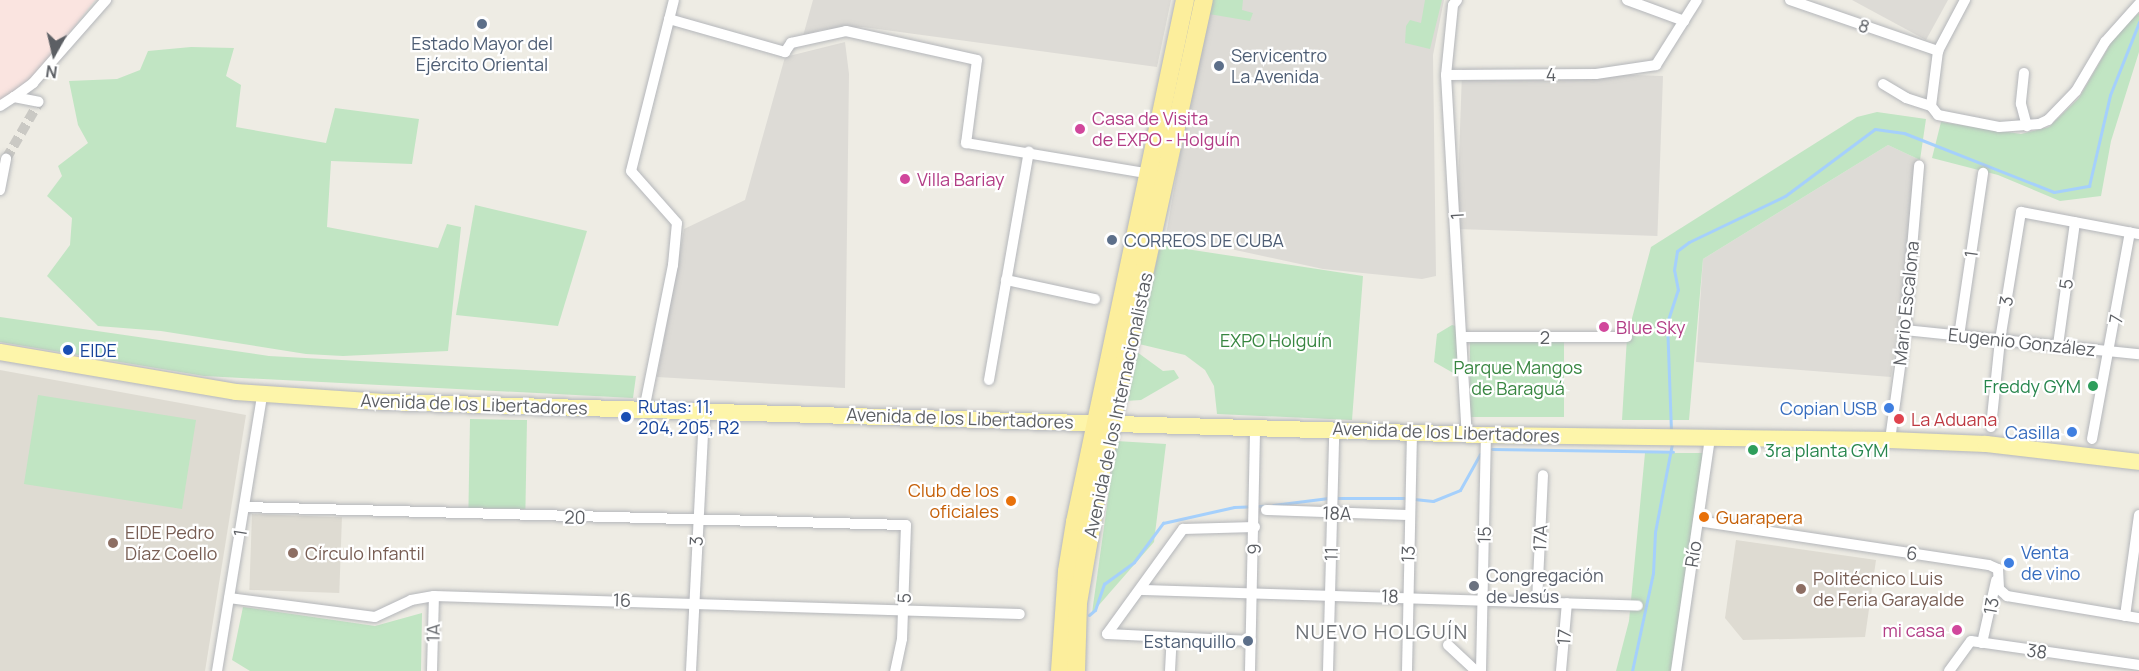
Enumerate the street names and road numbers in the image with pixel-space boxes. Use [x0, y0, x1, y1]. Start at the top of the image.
street label: 8 [1856, 14, 1872, 38]
street label: 4 [1546, 63, 1556, 85]
street label: 1 [1446, 212, 1468, 220]
street label: Mario Escalona [1889, 240, 1923, 366]
street label: 1 [1960, 249, 1982, 259]
street label: Avenida de los Internacionalistas [1079, 270, 1157, 540]
street label: 5 [2055, 277, 2077, 291]
street label: 3 [1995, 294, 2017, 308]
street label: 7 [2105, 313, 2127, 325]
street label: Eugenio González [1947, 324, 2097, 360]
street label: 2 [1540, 326, 1550, 348]
street label: Avenida de los Libertadores [360, 389, 588, 419]
street label: Avenida de los Libertadores [846, 403, 1074, 433]
street label: Avenida de los Libertadores [1332, 417, 1560, 447]
street label: 18A [1322, 502, 1352, 524]
street label: 20 [564, 506, 586, 528]
street label: 17A [1529, 524, 1551, 552]
street label: 15 [1473, 526, 1495, 544]
street label: 1 [229, 528, 251, 538]
street label: 3 [685, 536, 707, 546]
street label: Río [1680, 539, 1706, 569]
street label: 6 [1905, 541, 1919, 565]
street label: 9 [1243, 543, 1265, 555]
street label: 13 [1397, 545, 1419, 563]
street label: 11 [1320, 547, 1342, 561]
street label: 18 [1381, 585, 1399, 607]
street label: 16 [613, 589, 631, 611]
street label: 5 [893, 592, 915, 604]
street label: 13 [1979, 596, 2003, 616]
street label: 1A [422, 624, 444, 642]
street label: 17 [1553, 628, 1575, 646]
street label: 38 [2025, 639, 2049, 663]

